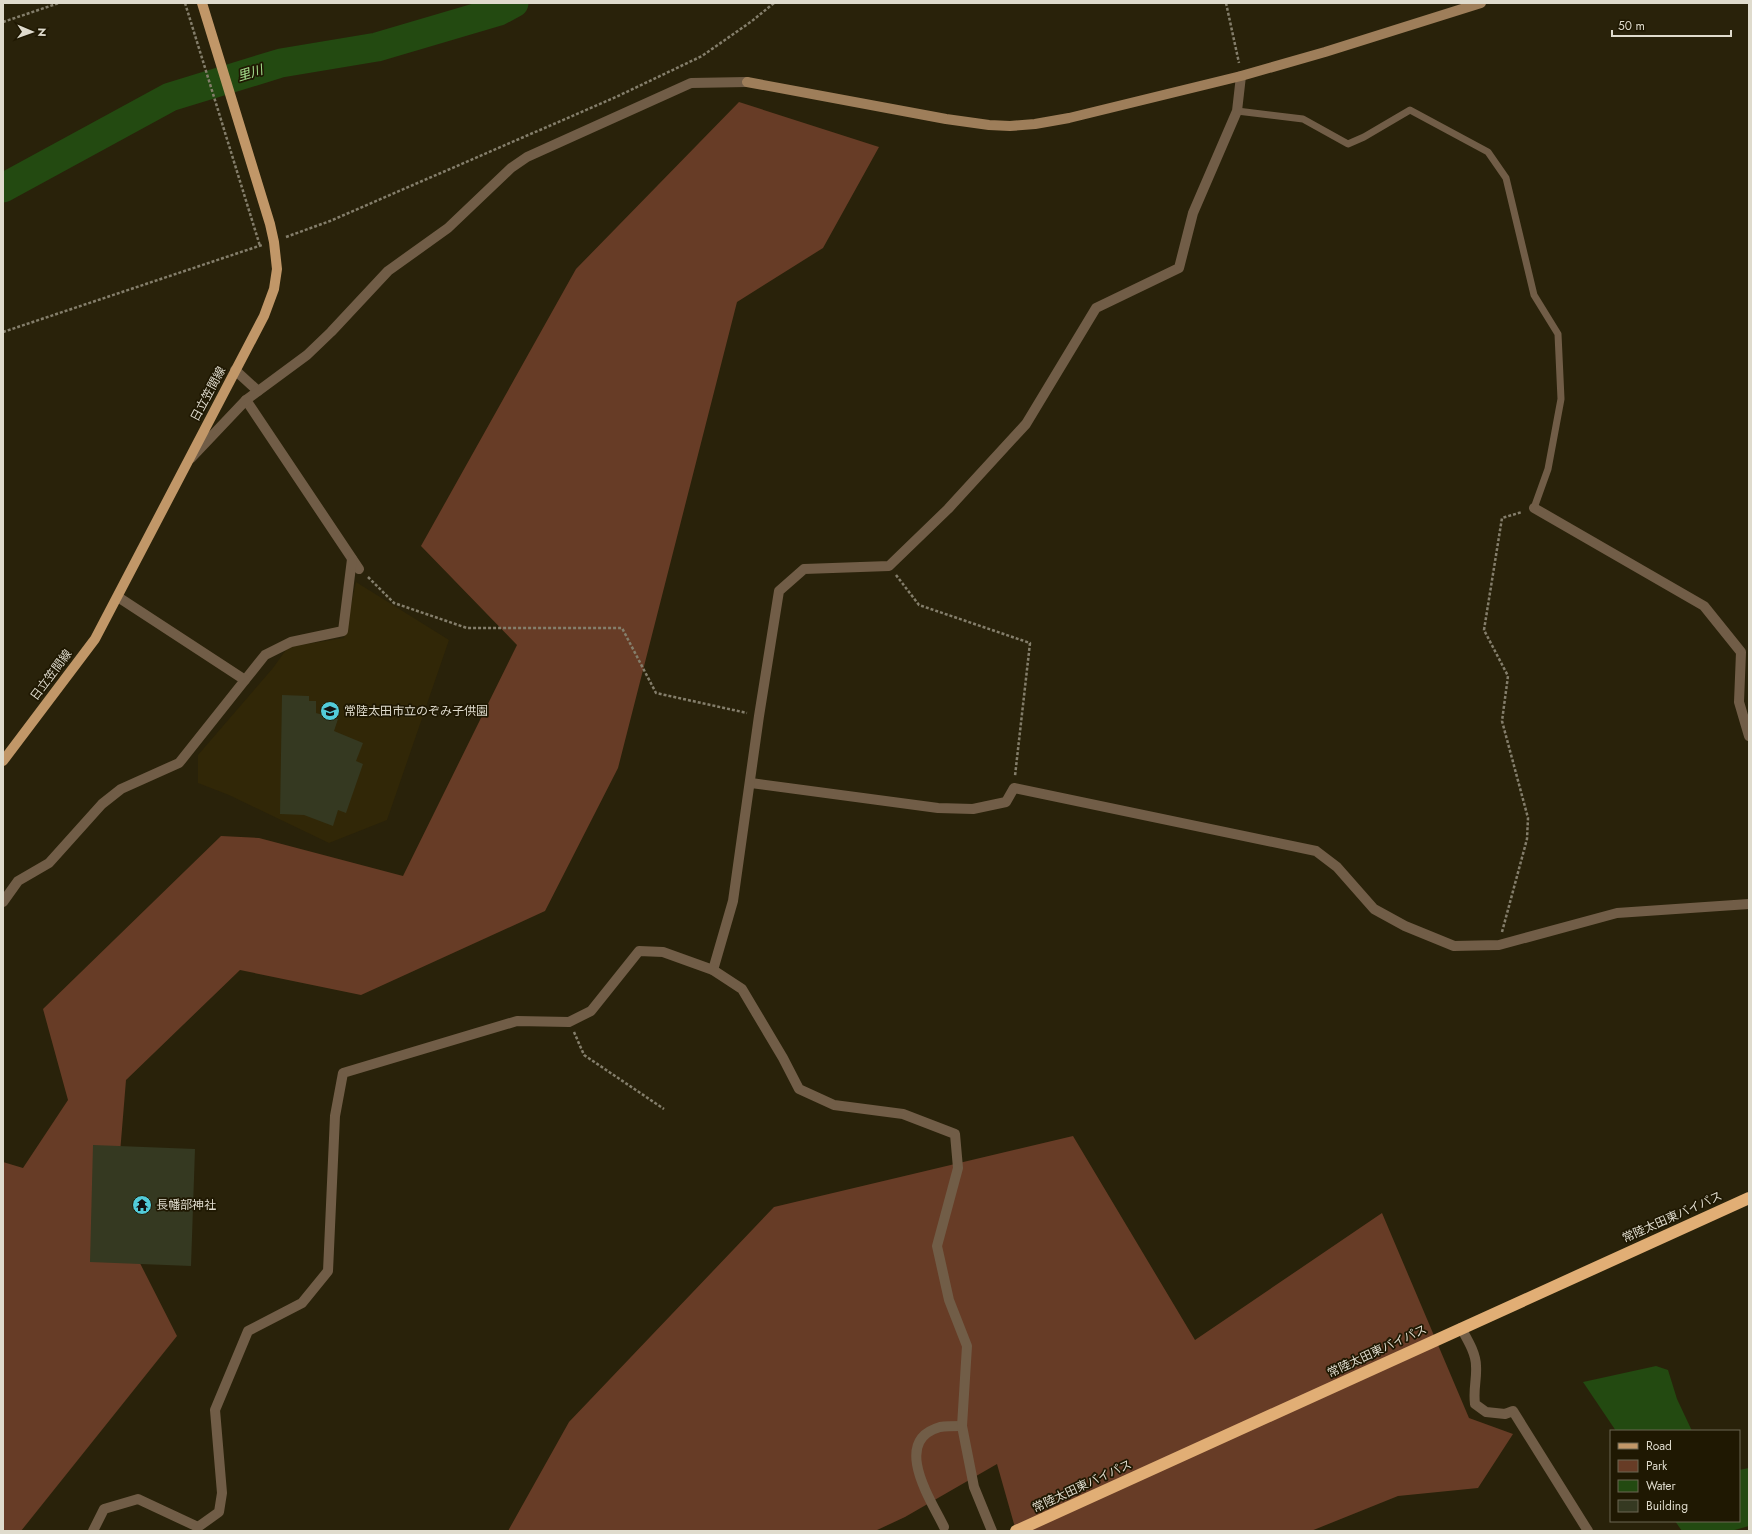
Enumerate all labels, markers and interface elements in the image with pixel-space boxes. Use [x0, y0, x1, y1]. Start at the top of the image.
north arrow [12, 12, 52, 52]
scale bar [1612, 12, 1731, 38]
text: 50 m [1618, 17, 1645, 35]
text: N [34, 28, 50, 37]
water label: 里川 [235, 60, 267, 86]
street label: 日立笠間線 [186, 363, 230, 425]
street label: 日立笠間線 [26, 646, 76, 704]
school or university icon: 常陸太田市立のぞみ子供園 [319, 700, 341, 722]
place label: 常陸太田市立のぞみ子供園 [344, 702, 488, 720]
street label: 常陸太田東バイパス [1619, 1187, 1725, 1247]
temple icon: 長幡部神社 [131, 1194, 153, 1216]
place label: 長幡部神社 [156, 1196, 216, 1214]
street label: 常陸太田東バイパス [1324, 1320, 1430, 1382]
legend [1610, 1430, 1740, 1522]
text: Road [1646, 1437, 1672, 1455]
street label: 常陸太田東バイパス [1029, 1455, 1135, 1517]
text: Park [1646, 1457, 1668, 1475]
text: Water [1646, 1477, 1677, 1495]
text: Building [1646, 1497, 1688, 1515]

